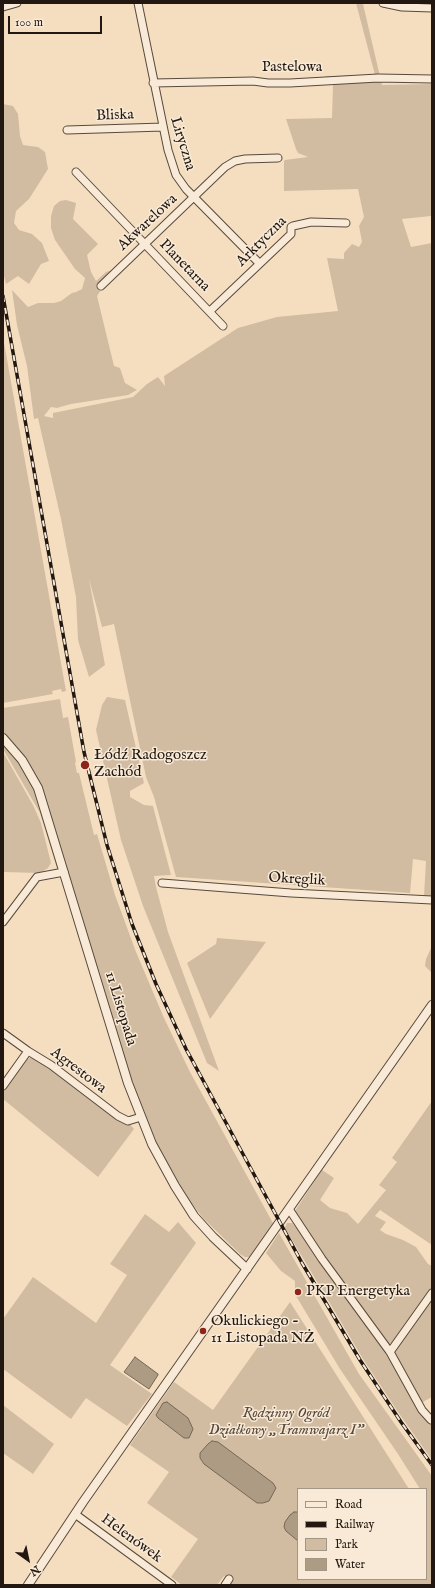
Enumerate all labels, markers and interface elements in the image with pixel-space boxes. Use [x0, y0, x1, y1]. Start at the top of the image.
scale bar [10, 8, 104, 34]
text: 100 m [15, 15, 43, 30]
street label: Pastelowa [262, 59, 322, 77]
street label: Bliska [96, 106, 134, 126]
street label: Liryczna [165, 115, 199, 173]
street label: Akwarelowa [114, 191, 182, 255]
street label: Arktyczna [233, 213, 291, 271]
street label: Planetarna [155, 236, 213, 296]
place label: Łódź Radogoszcz Zachód [94, 747, 207, 782]
marker: Łódź Radogoszcz Zachód [79, 759, 91, 771]
street label: Okręglik [268, 870, 326, 890]
street label: 11 Listopada [100, 970, 140, 1048]
street label: Agrestowa [47, 1044, 109, 1098]
place label: PKP Energetyka [306, 1283, 410, 1301]
marker: PKP Energetyka [293, 1287, 303, 1297]
place label: Okulickiego - 11 Listopada NŻ [211, 1313, 314, 1348]
marker: Okulickiego - 11 Listopada NŻ [198, 1326, 208, 1336]
park label: Rodzinny Ogród Działkowy „Tramwajarz I” [209, 1405, 363, 1440]
legend [297, 1488, 427, 1580]
text: Road [335, 1497, 362, 1512]
street label: Helenówek [97, 1511, 165, 1567]
text: Railway [335, 1517, 374, 1532]
text: Park [335, 1537, 358, 1552]
north arrow [8, 1540, 48, 1580]
text: Water [335, 1557, 365, 1572]
text: N [27, 1562, 42, 1579]

